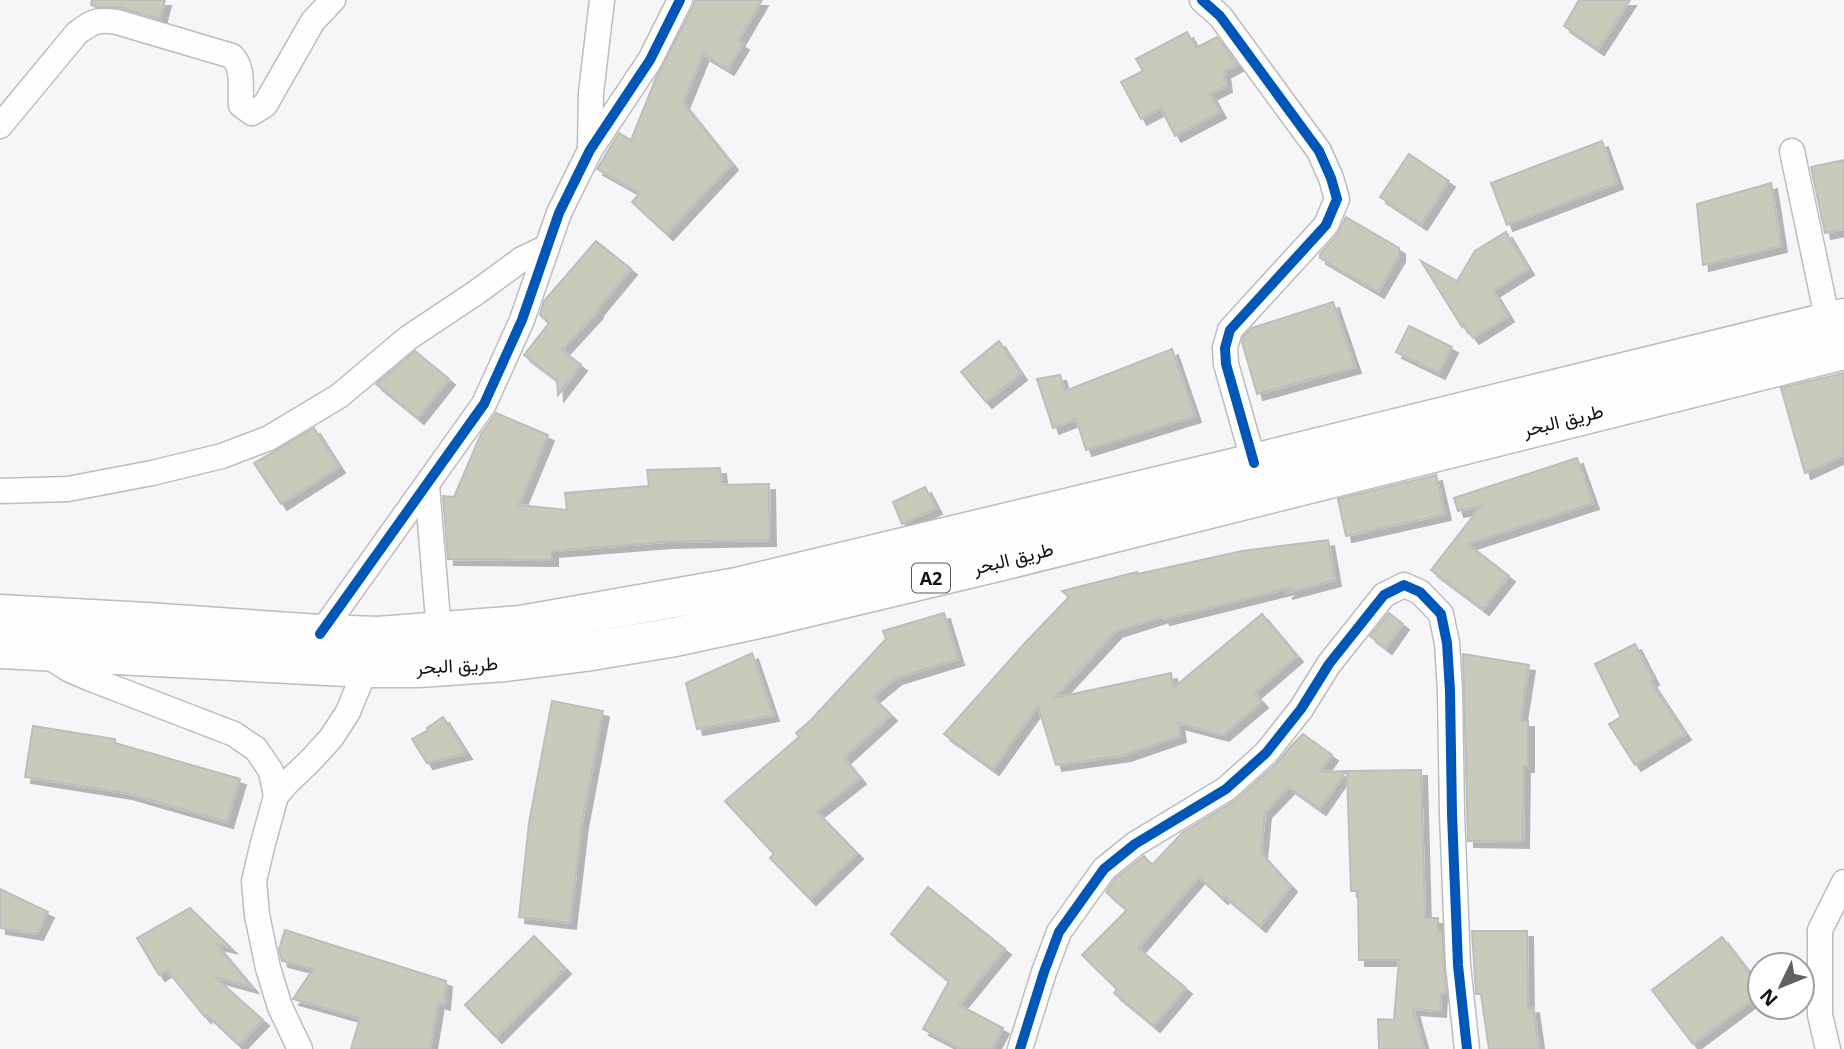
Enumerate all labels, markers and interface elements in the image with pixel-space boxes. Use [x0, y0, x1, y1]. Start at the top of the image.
street label: طريق البحر [1519, 397, 1606, 443]
street label: طريق البحر [969, 535, 1056, 581]
road number: A2 [912, 564, 950, 592]
street label: طريق البحر [414, 650, 499, 680]
north arrow [1746, 951, 1816, 1021]
text: N [1754, 983, 1783, 1012]

